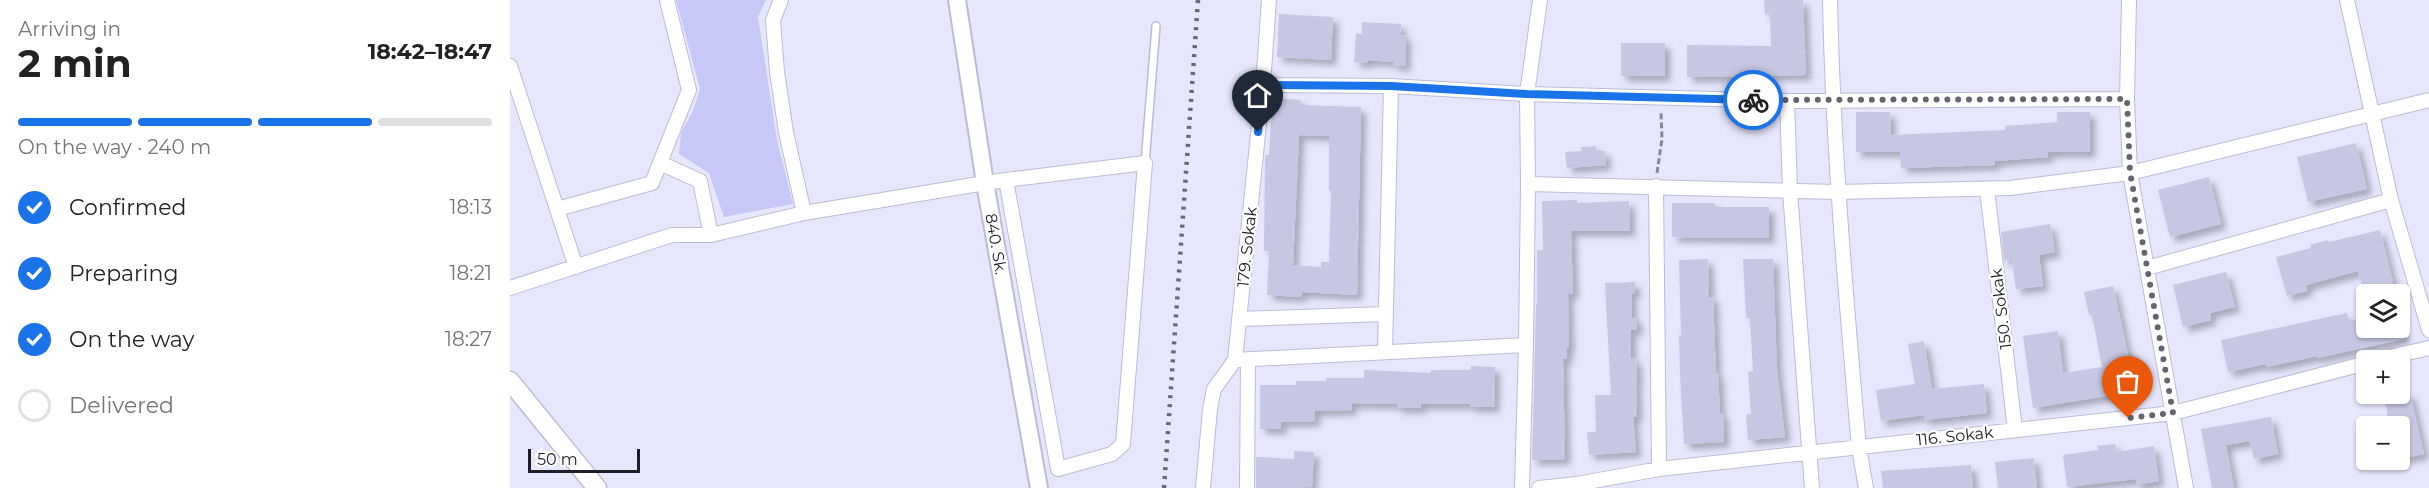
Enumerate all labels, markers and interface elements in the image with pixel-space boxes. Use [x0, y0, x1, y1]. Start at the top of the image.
text: Arriving in [18, 17, 121, 41]
text: 18:42–18:47 [368, 38, 492, 65]
text: 2 min [18, 39, 132, 87]
pin [1232, 70, 1283, 132]
courier [1723, 70, 1783, 130]
icon: home [1241, 79, 1274, 112]
icon: bike [1737, 84, 1770, 117]
text: On the way · 240 m [18, 135, 211, 159]
icon: check [18, 191, 51, 224]
text: Confirmed [69, 194, 186, 221]
text: 18:13 [449, 195, 492, 219]
street label: 179. Sokak [1233, 205, 1261, 288]
street label: 840. Sk. [981, 212, 1011, 276]
icon: check [18, 257, 51, 290]
text: Preparing [69, 260, 178, 287]
text: 18:21 [449, 261, 492, 285]
street label: 150. Sokak [1987, 267, 2015, 350]
map controls [2356, 284, 2410, 470]
button: layers [2356, 284, 2410, 338]
icon: check [18, 323, 51, 356]
text: On the way [69, 326, 194, 353]
text: 18:27 [445, 327, 492, 351]
button: + [2356, 350, 2410, 404]
pin [2102, 356, 2153, 418]
icon: bag [2111, 365, 2144, 398]
text: Delivered [69, 392, 174, 419]
button: − [2356, 416, 2410, 470]
street label: 116. Sokak [1916, 422, 1995, 449]
scale bar [528, 446, 640, 474]
text: 50 m [537, 450, 578, 469]

